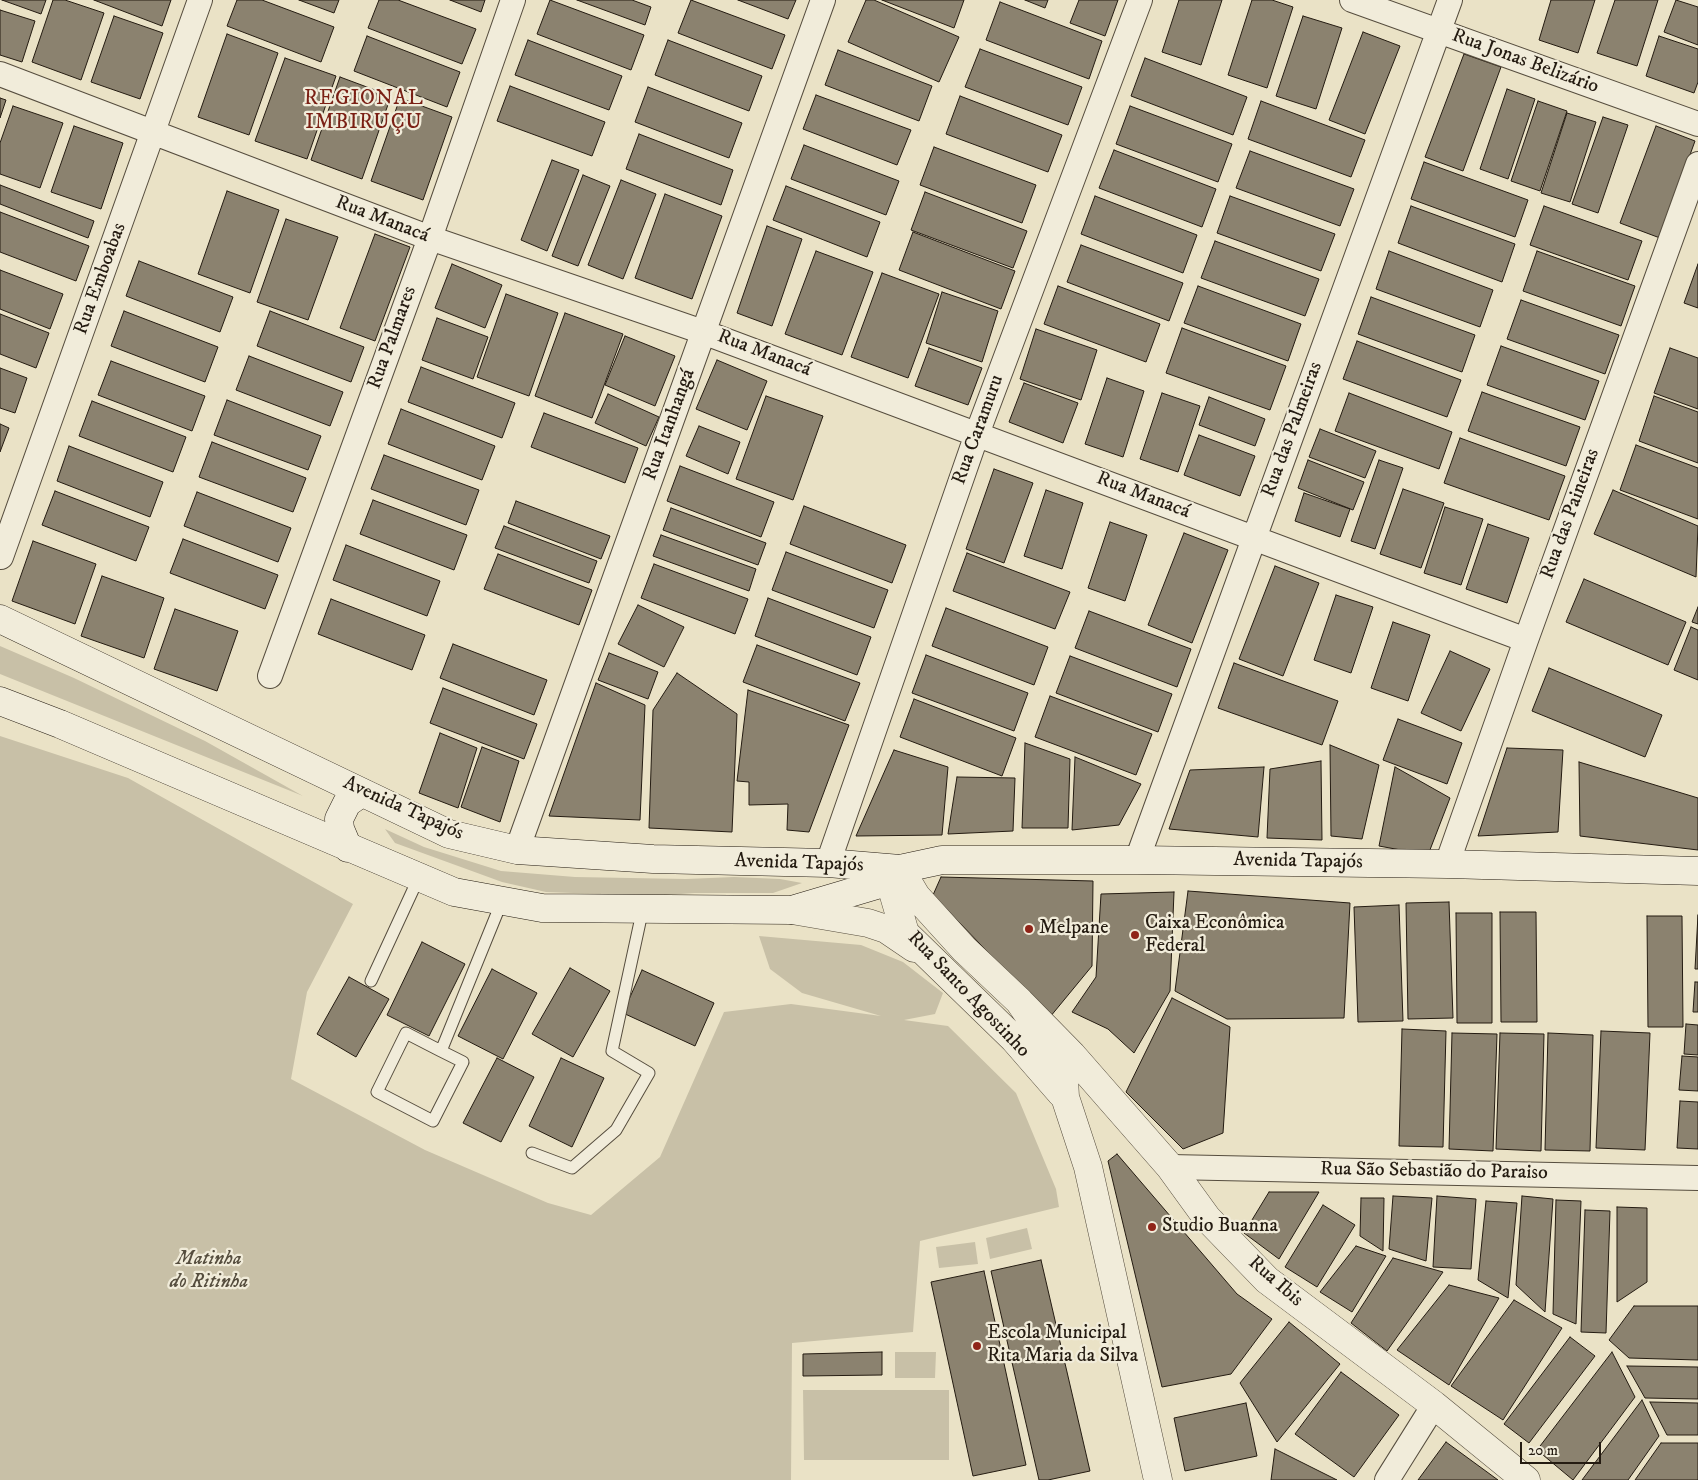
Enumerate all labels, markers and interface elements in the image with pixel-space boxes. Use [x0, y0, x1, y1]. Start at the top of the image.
street label: Rua Jonas Belizário [1448, 24, 1602, 100]
district label: REGIONAL IMBIRUÇU [303, 87, 425, 137]
street label: Rua Manacá [332, 191, 432, 249]
street label: Rua Emboabas [70, 220, 132, 338]
street label: Rua Palmares [363, 283, 423, 393]
street label: Rua Manacá [714, 325, 814, 383]
street label: Rua das Palmeiras [1257, 359, 1329, 501]
street label: Rua Itanhangá [639, 366, 701, 484]
street label: Rua Caramuru [948, 372, 1010, 488]
street label: Rua das Paineiras [1536, 446, 1606, 582]
street label: Rua Manacá [1093, 467, 1193, 525]
street label: Avenida Tapajós [339, 772, 467, 846]
street label: Avenida Tapajós [1233, 849, 1363, 875]
street label: Avenida Tapajós [734, 850, 864, 878]
place label: Caixa Econômica Federal [1145, 912, 1284, 959]
place label: Melpane [1039, 917, 1108, 941]
marker: Melpane [1023, 923, 1035, 935]
street label: Rua Santo Agostinho [902, 927, 1034, 1063]
marker: Caixa Econômica Federal [1129, 929, 1141, 941]
street label: Rua São Sebastião do Paraiso [1320, 1158, 1548, 1186]
place label: Studio Buanna [1162, 1215, 1278, 1239]
marker: Studio Buanna [1146, 1221, 1158, 1233]
park label: Matinha do Ritinha [170, 1248, 248, 1295]
street label: Rua Ibis [1243, 1252, 1307, 1312]
place label: Escola Municipal Rita Maria da Silva [987, 1322, 1138, 1369]
marker: Escola Municipal Rita Maria da Silva [971, 1340, 983, 1352]
scale bar [1523, 1432, 1604, 1464]
text: 20 m [1528, 1441, 1558, 1460]

